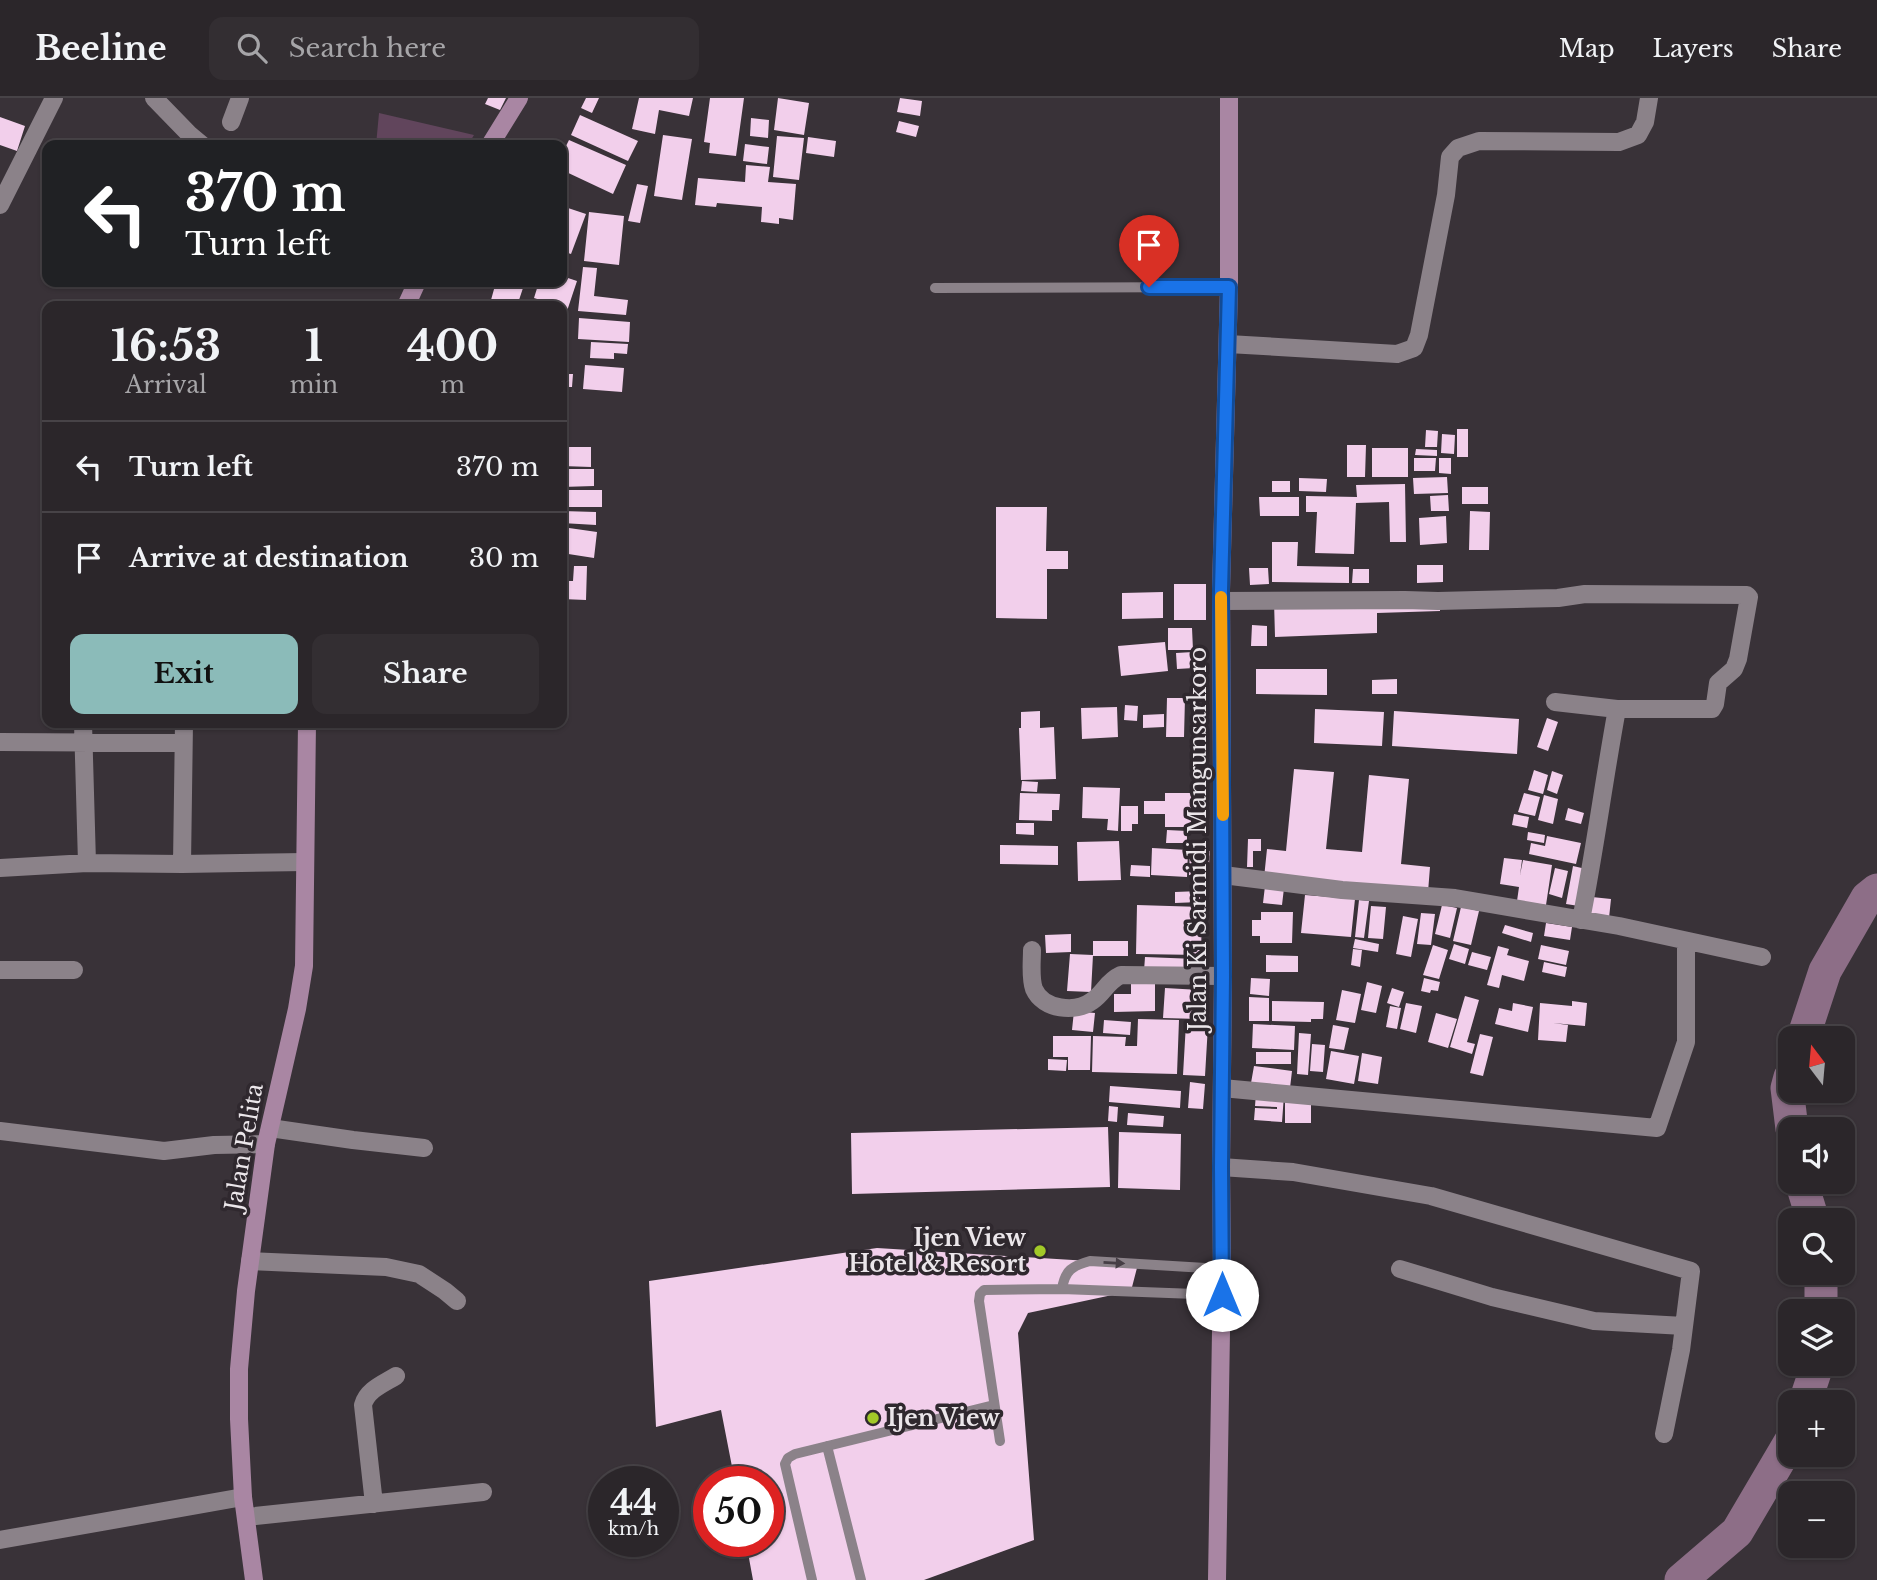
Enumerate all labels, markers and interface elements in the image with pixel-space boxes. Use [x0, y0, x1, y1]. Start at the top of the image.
search box [209, 17, 699, 80]
text: Beeline [35, 28, 167, 69]
icon: search [233, 29, 271, 67]
text: Search here [289, 32, 446, 64]
text: Map [1559, 34, 1615, 63]
text: Layers [1653, 34, 1734, 63]
text: Share [1772, 34, 1842, 63]
text: 370 m [185, 163, 346, 224]
icon: left [70, 168, 161, 259]
pin [1119, 215, 1179, 287]
text: Turn left [185, 224, 331, 264]
icon: arrive [1130, 226, 1168, 264]
text: 16:53 [111, 320, 221, 372]
text: 1 [305, 320, 323, 372]
text: 400 [407, 320, 498, 372]
text: Arrival [125, 371, 207, 399]
text: min [290, 371, 338, 399]
text: m [440, 371, 465, 399]
icon: left [70, 448, 108, 486]
text: Turn left [129, 451, 253, 483]
text: 370 m [456, 451, 539, 483]
icon: arrive [70, 539, 108, 577]
text: Arrive at destination [129, 542, 409, 574]
text: 30 m [469, 542, 539, 574]
button: Exit [70, 634, 298, 714]
button: Share [312, 634, 539, 714]
street label: Jalan Ki Sarmidi Mangunsarkoro [1184, 647, 1212, 1034]
north arrow [1778, 1026, 1855, 1102]
map controls [1778, 1026, 1855, 1558]
street label: Jalan Pelita [219, 1081, 269, 1216]
button: sound [1778, 1117, 1855, 1194]
button: search [1778, 1208, 1855, 1285]
place label: Ijen View Hotel & Resort [848, 1224, 1027, 1278]
marker: Ijen View Hotel & Resort [1032, 1243, 1048, 1259]
one-way arrow [1104, 1258, 1126, 1269]
position arrow [1185, 1258, 1259, 1332]
button: layers [1778, 1299, 1855, 1376]
button: + [1778, 1390, 1855, 1467]
place label: Ijen View [887, 1404, 1000, 1432]
marker: Ijen View [865, 1410, 881, 1426]
speed limit sign: 50 [693, 1466, 784, 1557]
text: 44 [610, 1481, 657, 1524]
button: − [1778, 1481, 1855, 1558]
text: km/h [608, 1518, 659, 1540]

